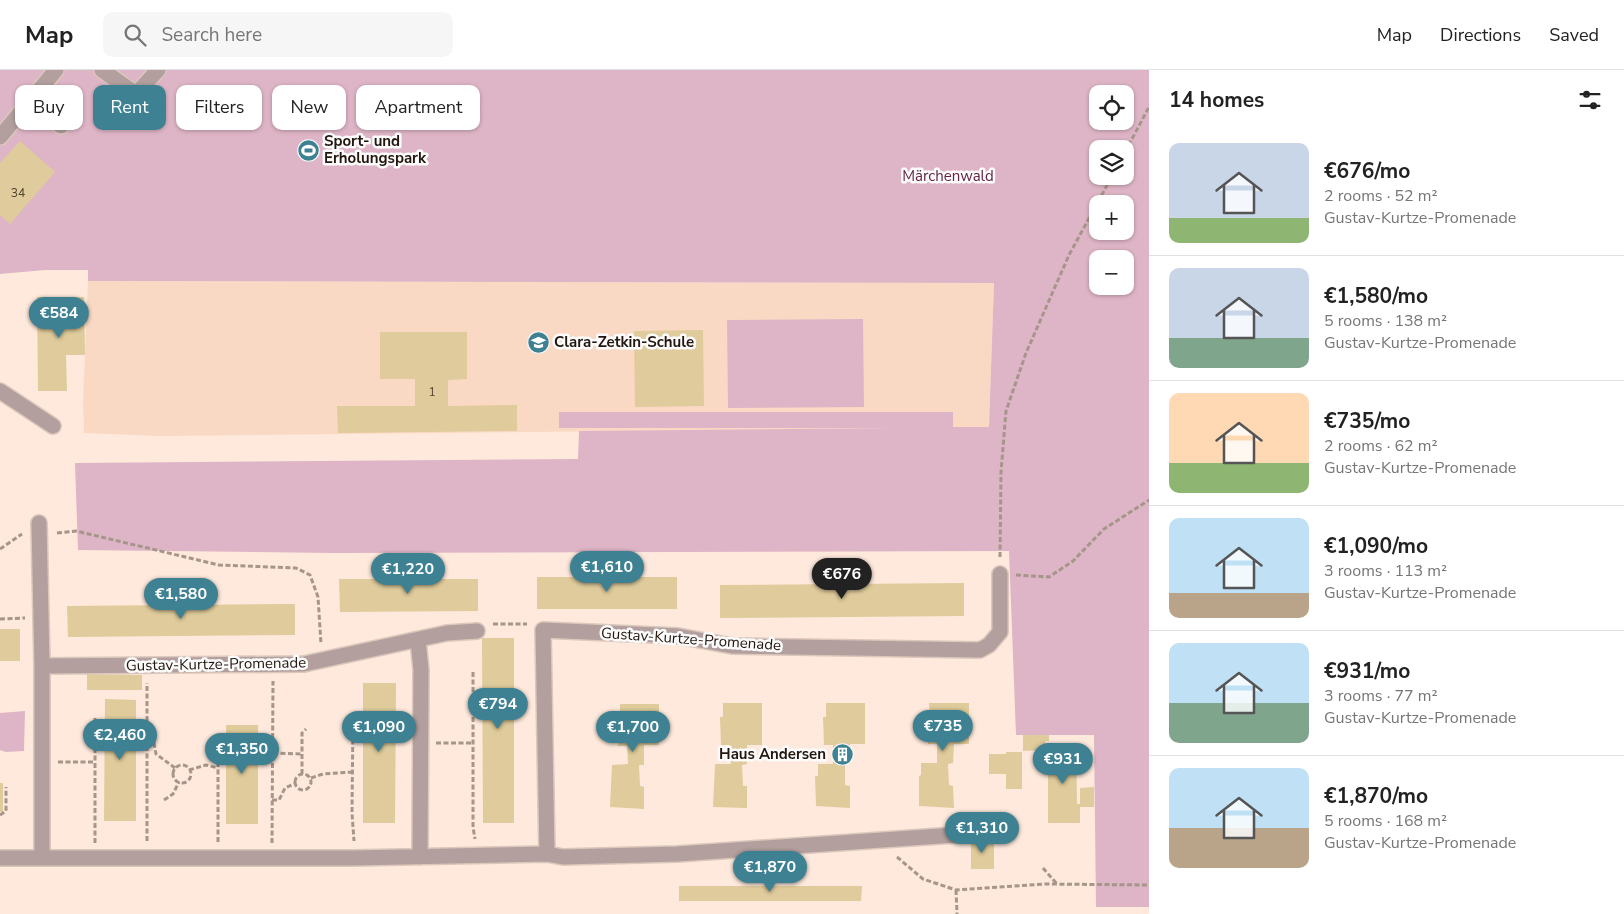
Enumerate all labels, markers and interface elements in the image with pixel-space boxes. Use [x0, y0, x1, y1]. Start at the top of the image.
search box [103, 12, 453, 57]
text: Map [25, 19, 73, 51]
icon: search [121, 21, 149, 49]
text: Search here [161, 22, 262, 48]
text: Map [1377, 23, 1412, 47]
text: Directions [1440, 23, 1521, 47]
text: Saved [1549, 23, 1599, 47]
chip: Buy [15, 85, 83, 130]
chip: Rent [93, 85, 166, 130]
chip: Filters [176, 85, 262, 130]
chip: New [272, 85, 346, 130]
chip: Apartment [356, 85, 480, 130]
map controls [1089, 85, 1134, 295]
button: locate [1089, 85, 1134, 130]
text: 14 homes [1169, 86, 1264, 114]
icon: filters [1576, 86, 1604, 114]
place label: Sport- und Erholungspark [324, 131, 427, 168]
sports icon: Sport- und Erholungspark [296, 138, 320, 162]
button: layers [1089, 140, 1134, 185]
text: €676/mo [1324, 157, 1410, 185]
icon: home [1209, 163, 1269, 223]
park label: Märchenwald [902, 166, 994, 186]
house number: 34 [11, 185, 25, 201]
text: 2 rooms · 52 m² [1324, 185, 1437, 207]
button: + [1089, 195, 1134, 240]
text: Gustav-Kurtze-Promenade [1324, 207, 1516, 229]
button: − [1089, 250, 1134, 295]
text: €1,580/mo [1324, 282, 1428, 310]
icon: home [1209, 288, 1269, 348]
pin: €584 [29, 296, 89, 339]
text: €584 [40, 302, 78, 324]
text: 5 rooms · 138 m² [1324, 310, 1447, 332]
school or university icon: Clara-Zetkin-Schule [526, 330, 550, 354]
place label: Clara-Zetkin-Schule [554, 332, 694, 352]
text: Gustav-Kurtze-Promenade [1324, 332, 1516, 354]
house number: 1 [428, 384, 436, 400]
text: €735/mo [1324, 407, 1410, 435]
icon: home [1209, 413, 1269, 473]
text: 2 rooms · 62 m² [1324, 435, 1437, 457]
text: Gustav-Kurtze-Promenade [1324, 457, 1516, 479]
text: €1,090/mo [1324, 532, 1428, 560]
icon: home [1209, 538, 1269, 598]
pin: €1,610 [566, 550, 648, 593]
pin: €1,220 [367, 552, 449, 595]
text: €1,610 [581, 556, 633, 578]
text: €1,220 [382, 558, 434, 580]
pin: €676 [812, 558, 872, 600]
text: 3 rooms · 113 m² [1324, 560, 1447, 582]
text: €676 [823, 563, 861, 585]
pin: €1,580 [140, 578, 222, 620]
text: Gustav-Kurtze-Promenade [1324, 582, 1516, 604]
text: €1,580 [155, 583, 207, 605]
street label: Gustav-Kurtze-Promenade [600, 623, 782, 655]
street label: Gustav-Kurtze-Promenade [126, 652, 306, 676]
text: €931/mo [1324, 657, 1410, 685]
icon: home [1209, 663, 1269, 723]
text: 3 rooms · 77 m² [1324, 685, 1437, 707]
pin: €794 [468, 688, 528, 730]
text: €794 [479, 693, 517, 715]
text: Gustav-Kurtze-Promenade [1324, 707, 1516, 729]
pin: €1,090 [338, 710, 420, 753]
pin: €1,700 [592, 710, 674, 753]
pin: €735 [913, 710, 973, 752]
text: €735 [924, 715, 962, 737]
text: €1,090 [353, 716, 405, 738]
text: €1,700 [607, 716, 659, 738]
pin: €2,460 [79, 718, 161, 761]
text: €2,460 [94, 724, 146, 746]
pin: €1,350 [201, 732, 283, 775]
text: €1,350 [216, 738, 268, 760]
building icon: Haus Andersen [830, 742, 854, 766]
pin: €931 [1033, 742, 1093, 785]
place label: Haus Andersen [719, 744, 826, 764]
text: €931 [1044, 748, 1082, 770]
text: €1,870/mo [1324, 782, 1428, 810]
icon: home [1209, 788, 1269, 848]
text: 5 rooms · 168 m² [1324, 810, 1447, 832]
pin: €1,310 [941, 812, 1023, 854]
text: €1,310 [956, 817, 1008, 839]
text: Gustav-Kurtze-Promenade [1324, 832, 1516, 854]
pin: €1,870 [729, 850, 811, 893]
text: €1,870 [744, 856, 796, 878]

